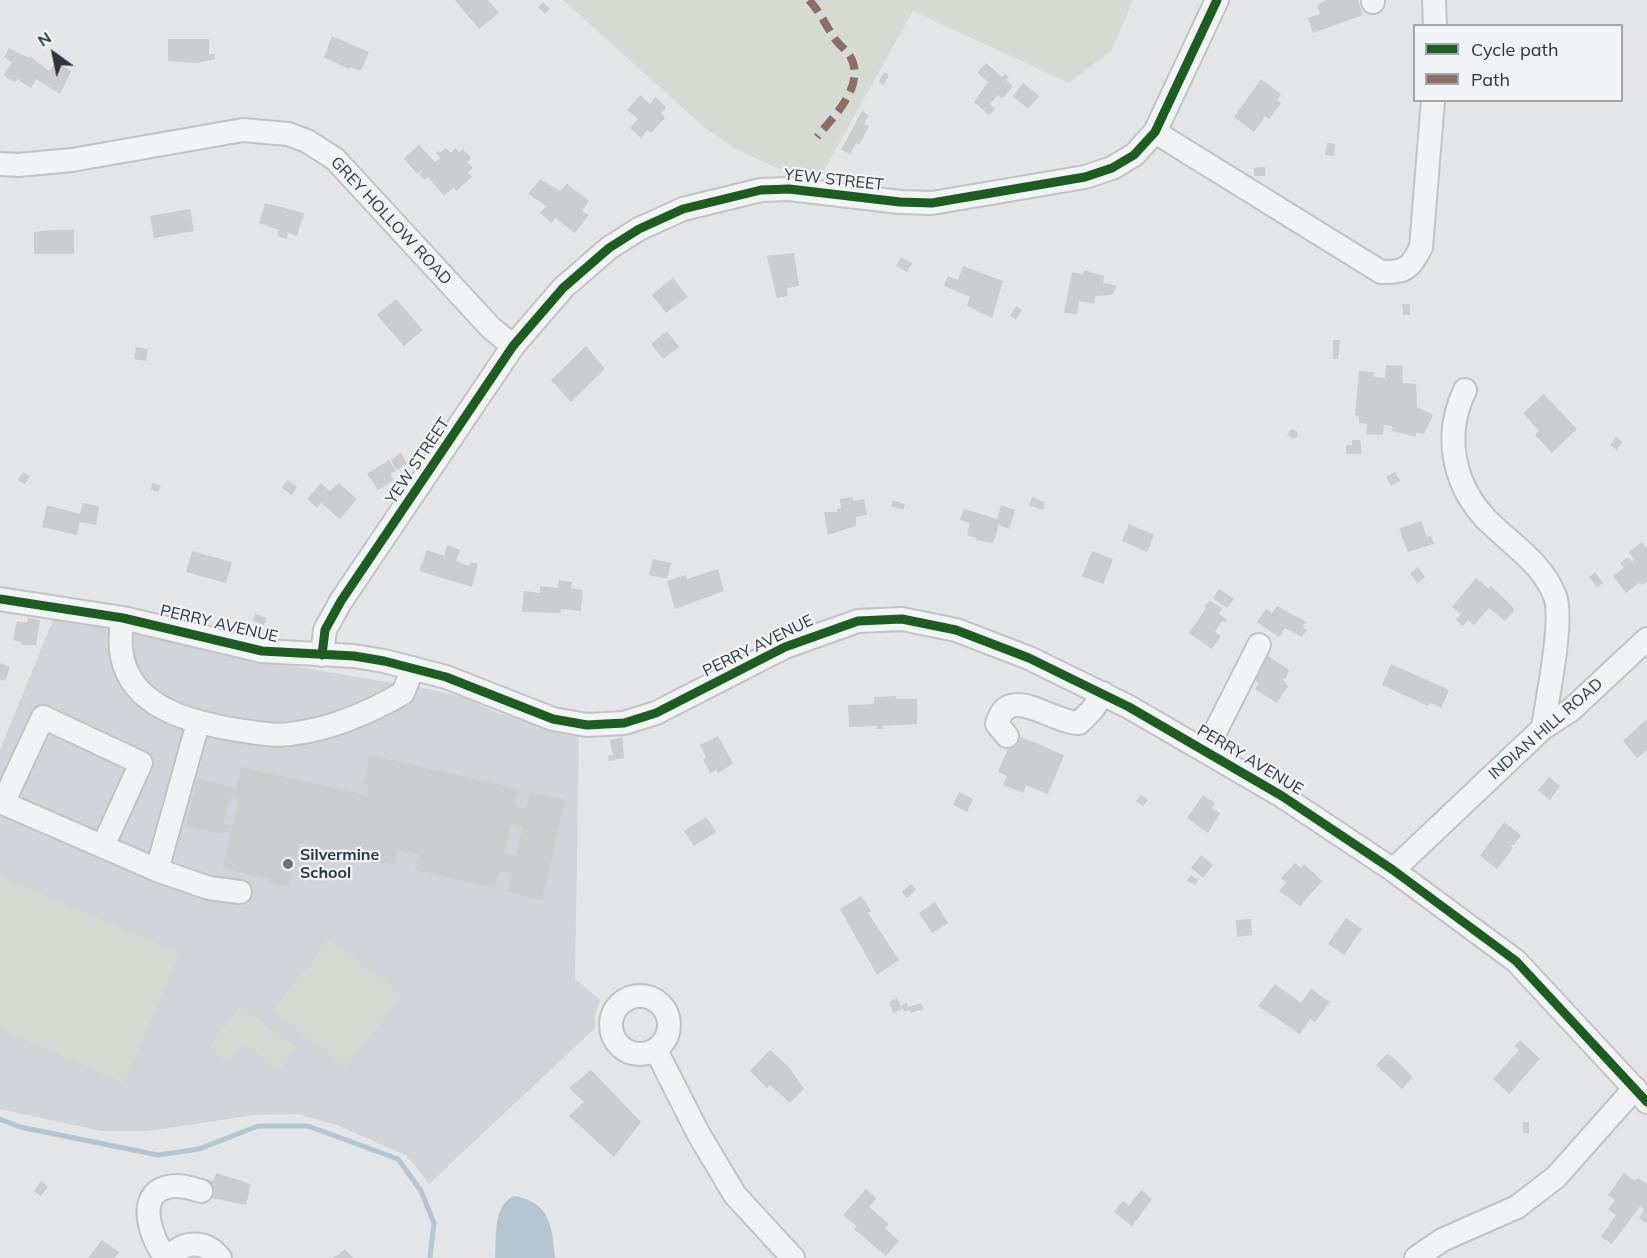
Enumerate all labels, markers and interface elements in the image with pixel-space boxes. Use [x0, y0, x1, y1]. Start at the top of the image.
north arrow [24, 24, 84, 84]
legend [1413, 24, 1623, 102]
text: N [34, 27, 55, 51]
text: Cycle path [1471, 38, 1558, 61]
text: Path [1471, 68, 1510, 91]
street label: GREY HOLLOW ROAD [327, 153, 455, 289]
street label: YEW STREET [783, 165, 885, 195]
street label: YEW STREET [382, 414, 454, 508]
street label: PERRY AVENUE [158, 601, 280, 647]
street label: PERRY AVENUE [700, 611, 816, 681]
street label: INDIAN HILL ROAD [1485, 674, 1607, 784]
street label: PERRY AVENUE [1194, 721, 1306, 799]
place label: Silvermine School [300, 845, 379, 883]
marker: Silvermine School [281, 857, 295, 871]

